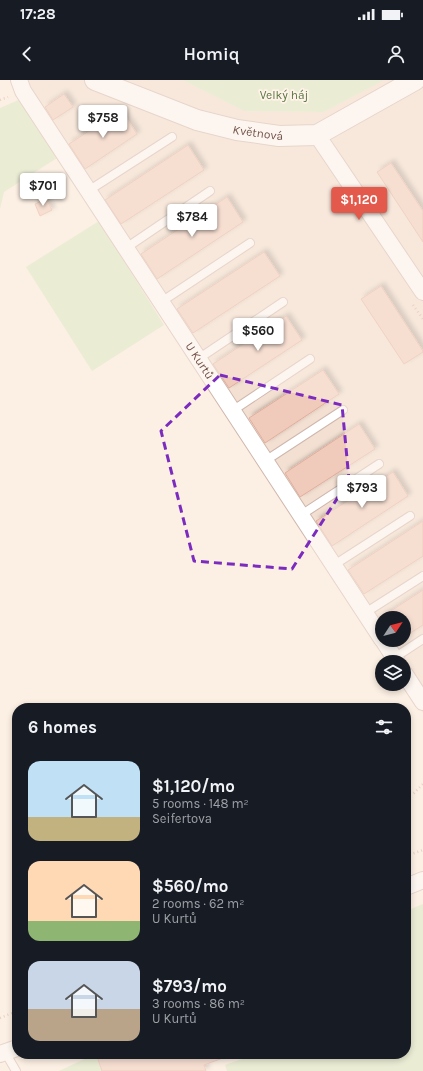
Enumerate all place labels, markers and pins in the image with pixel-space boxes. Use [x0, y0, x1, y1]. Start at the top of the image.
pin: $758 [79, 105, 127, 139]
pin: $701 [19, 173, 67, 207]
pin: $1,120 [326, 187, 392, 221]
pin: $784 [168, 204, 216, 238]
pin: $560 [234, 318, 282, 352]
pin: $793 [338, 475, 386, 509]

